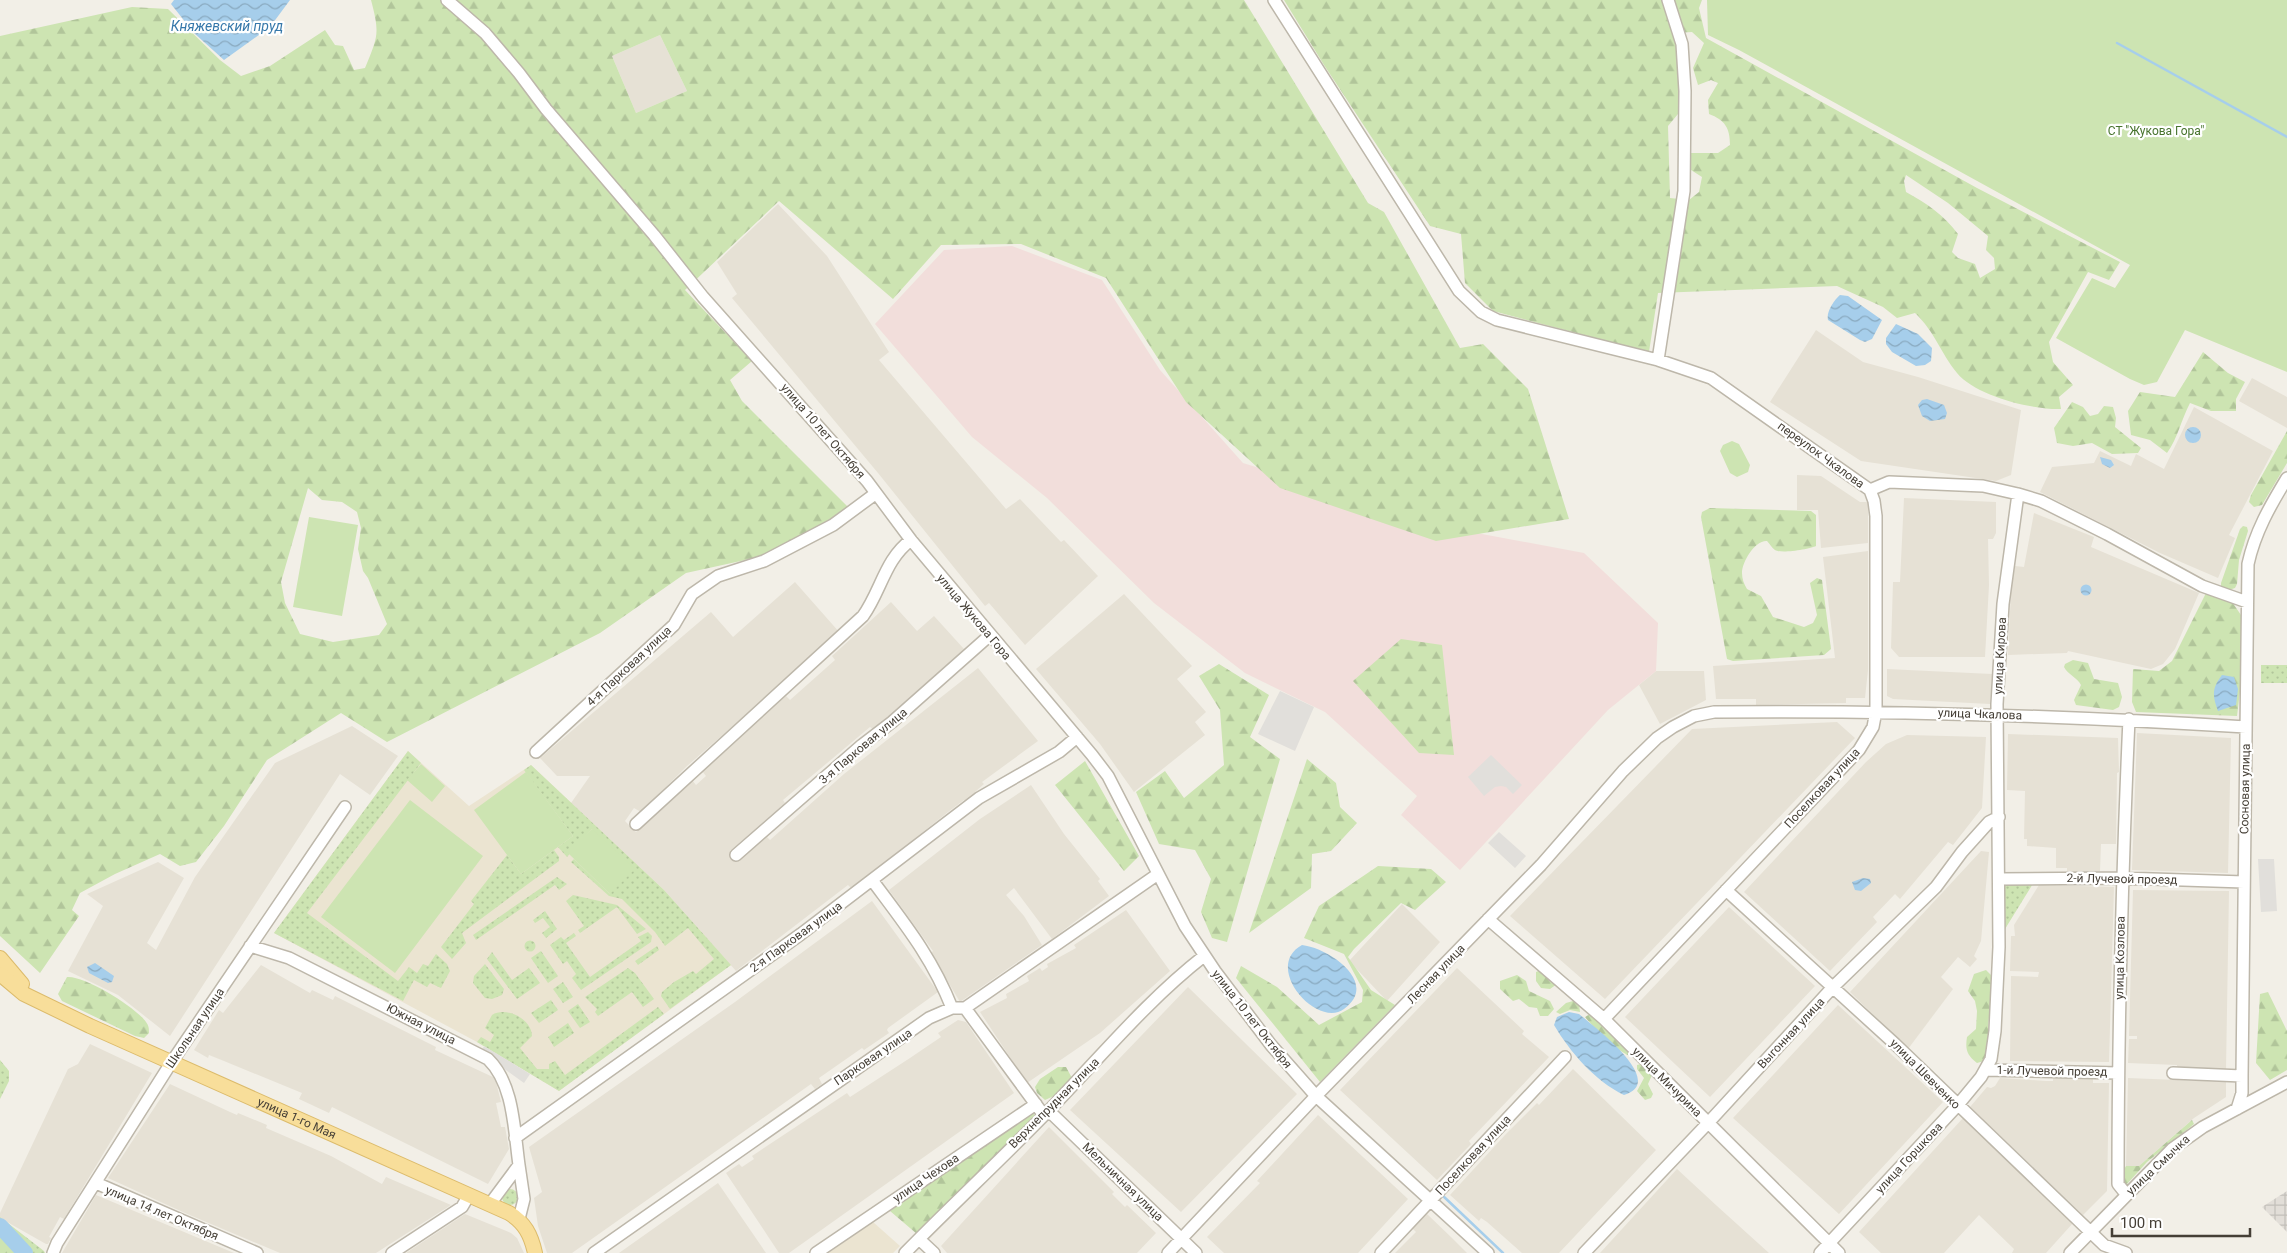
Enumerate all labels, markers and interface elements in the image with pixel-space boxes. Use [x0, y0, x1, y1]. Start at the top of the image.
water label: Княжевский пруд [171, 18, 283, 34]
park label: СТ "Жукова Гора" [2108, 124, 2204, 138]
street label: улица 10 лет Октября [778, 381, 868, 481]
street label: переулок Чкалова [1775, 419, 1867, 491]
street label: улица Жукова Гора [934, 571, 1014, 663]
street label: улица Кирова [1991, 617, 2009, 695]
street label: 4-я Парковая улица [584, 623, 674, 709]
street label: 3-я Парковая улица [816, 705, 910, 787]
street label: улица Чкалова [1938, 706, 2022, 722]
street label: Сосновая улица [2237, 744, 2253, 834]
street label: Поселковая улица [1781, 745, 1863, 831]
street label: 2-й Лучевой проезд [2066, 871, 2178, 887]
street label: 2-я Парковая улица [747, 899, 845, 975]
street label: улица Козлова [2112, 916, 2128, 1000]
street label: Лесная улица [1404, 941, 1468, 1007]
street label: улица 10 лет Октября [1209, 967, 1295, 1071]
street label: Школьная улица [163, 985, 227, 1071]
street label: Выгонная улица [1755, 995, 1827, 1071]
street label: Южная улица [384, 1001, 458, 1047]
street label: Парковая улица [831, 1026, 915, 1088]
street label: улица Шевченко [1887, 1036, 1963, 1112]
street label: улица Мичурина [1629, 1044, 1705, 1120]
street label: Верхнепрудная улица [1006, 1055, 1102, 1151]
street label: 1-й Лучевой проезд [1996, 1063, 2108, 1079]
street label: улица 1-го Мая [255, 1095, 338, 1142]
street label: Поселковая улица [1432, 1112, 1514, 1198]
street label: улица Горшкова [1873, 1120, 1945, 1196]
street label: улица Смычка [2123, 1132, 2193, 1198]
street label: Мельничная улица [1080, 1140, 1166, 1224]
street label: улица Чехова [890, 1151, 962, 1205]
street label: улица 14 лет Октября [103, 1183, 221, 1243]
scale bar [2112, 1206, 2250, 1238]
text: 100 m [2120, 1214, 2162, 1232]

